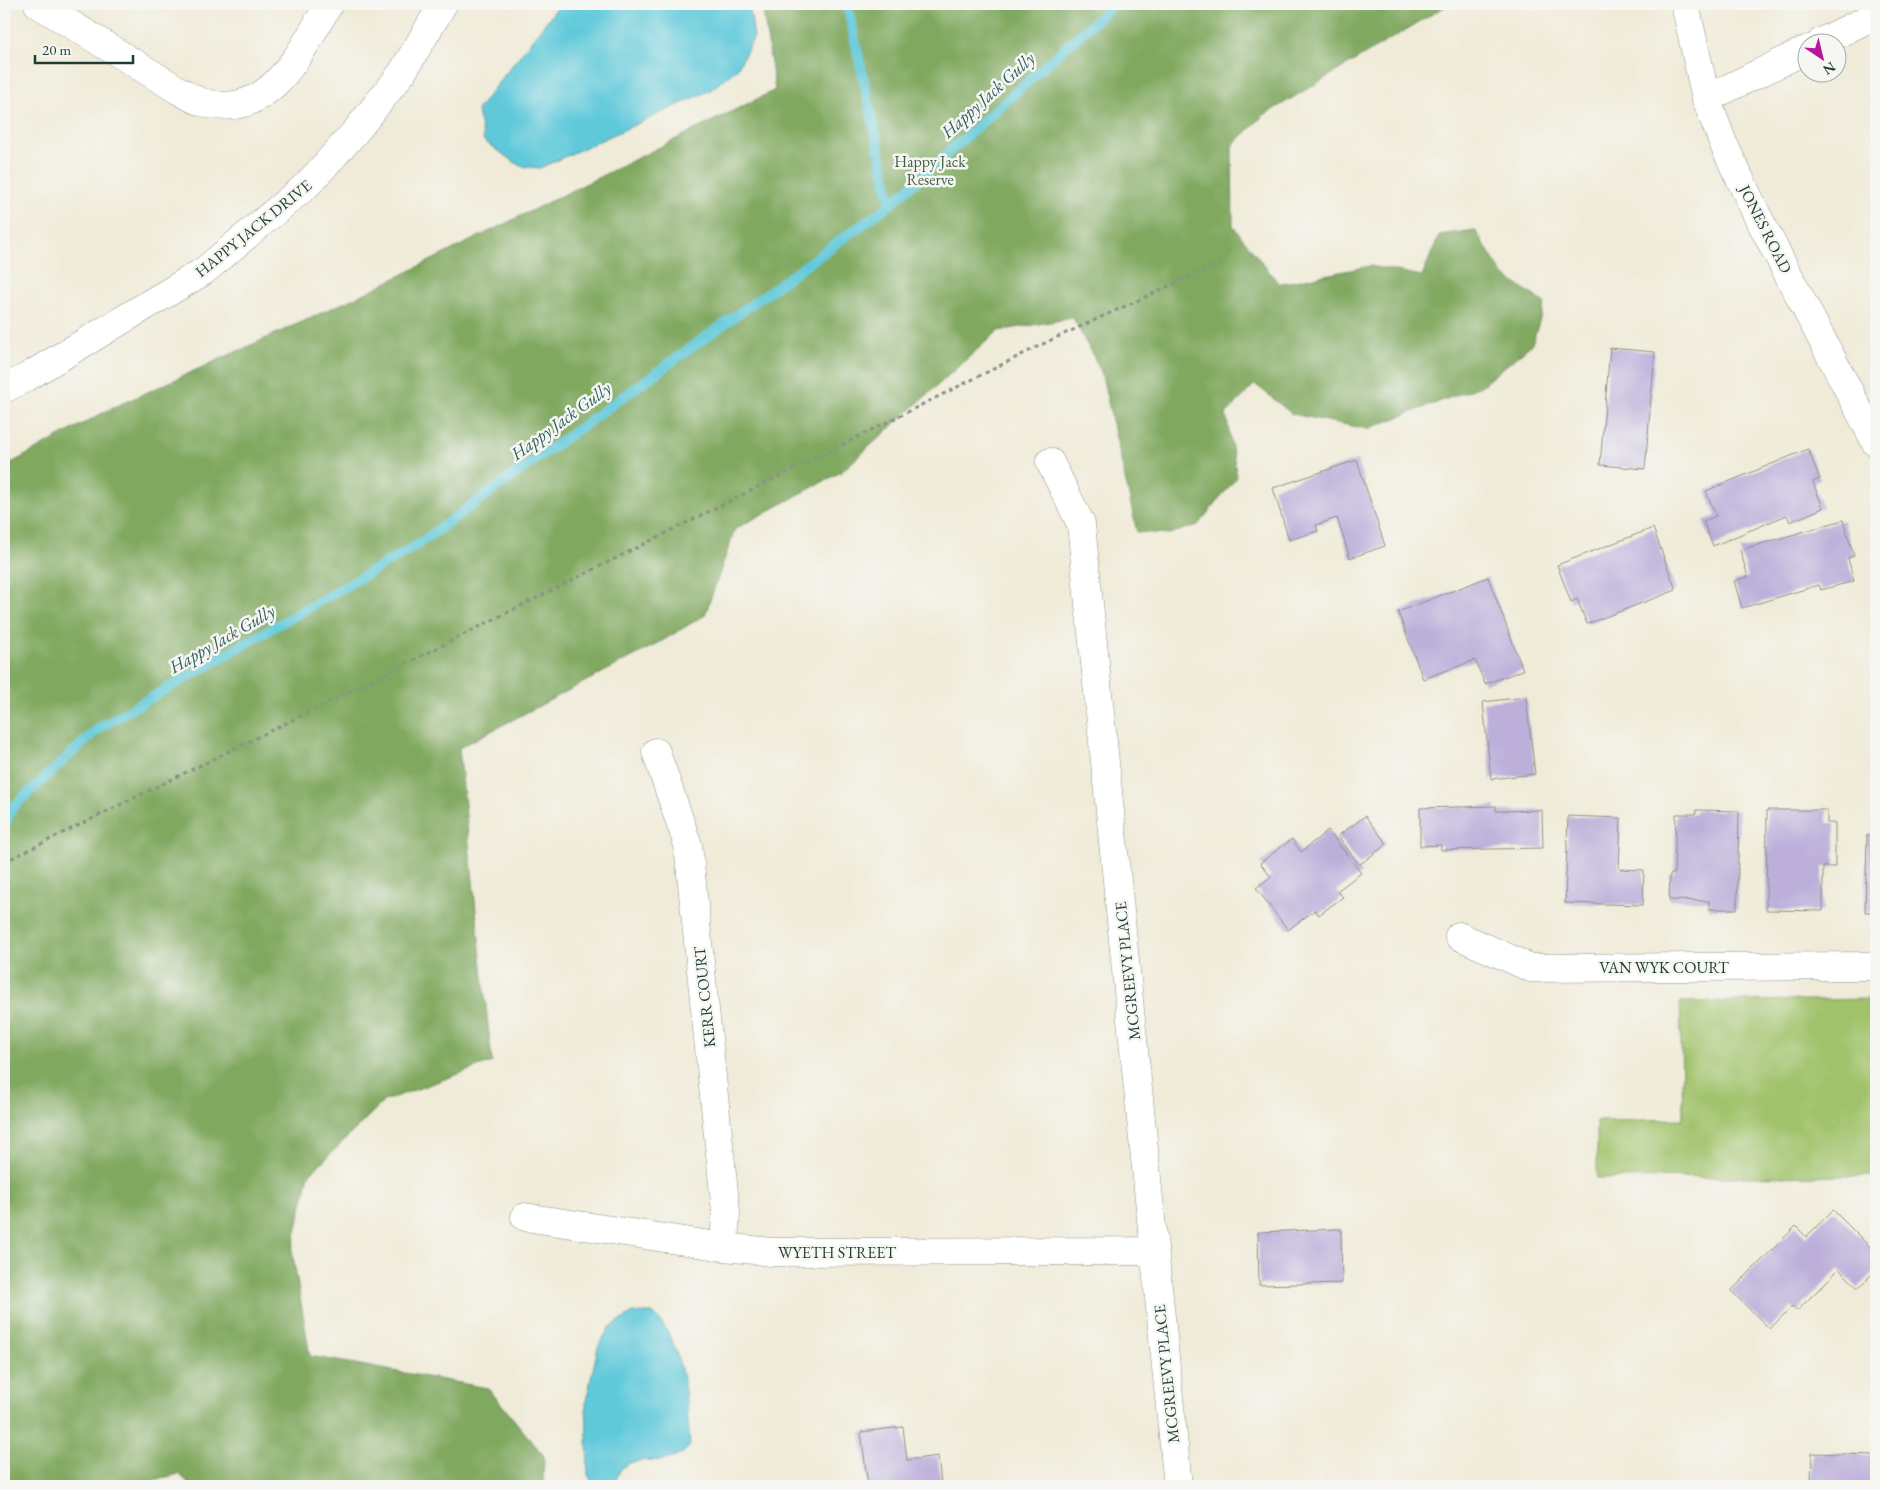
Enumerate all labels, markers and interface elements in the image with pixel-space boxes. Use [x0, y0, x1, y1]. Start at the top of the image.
scale bar [35, 32, 132, 64]
north arrow [1798, 32, 1848, 82]
text: 20 m [42, 40, 71, 59]
water label: Happy Jack Gully [935, 46, 1041, 144]
text: N [1819, 58, 1839, 80]
park label: Happy Jack Reserve [894, 151, 966, 190]
street label: HAPPY JACK DRIVE [191, 175, 316, 282]
street label: JONES ROAD [1733, 180, 1797, 277]
water label: Happy Jack Gully [505, 376, 617, 466]
water label: Happy Jack Gully [164, 599, 280, 680]
street label: MCGREEVY PLACE [1110, 901, 1145, 1041]
street label: KERR COURT [689, 945, 720, 1049]
street label: VAN WYK COURT [1599, 957, 1729, 978]
street label: WYETH STREET [778, 1242, 896, 1263]
street label: MCGREEVY PLACE [1149, 1304, 1184, 1444]

